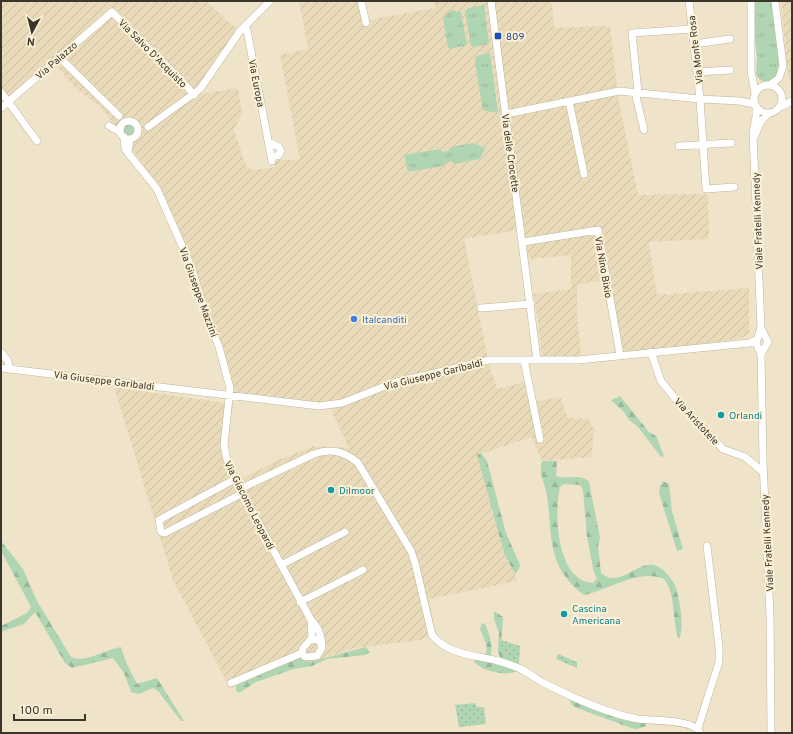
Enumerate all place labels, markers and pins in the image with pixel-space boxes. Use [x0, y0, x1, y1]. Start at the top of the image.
marker: 809 [493, 31, 503, 41]
place label: 809 [506, 31, 524, 44]
marker: Italcanditi [349, 314, 359, 324]
place label: Italcanditi [362, 314, 407, 327]
marker: Orlandi [716, 410, 726, 420]
place label: Orlandi [729, 410, 762, 423]
marker: Dilmoor [326, 485, 336, 495]
place label: Dilmoor [339, 485, 375, 498]
place label: Cascina Americana [572, 603, 621, 628]
marker: Cascina Americana [559, 609, 569, 619]

